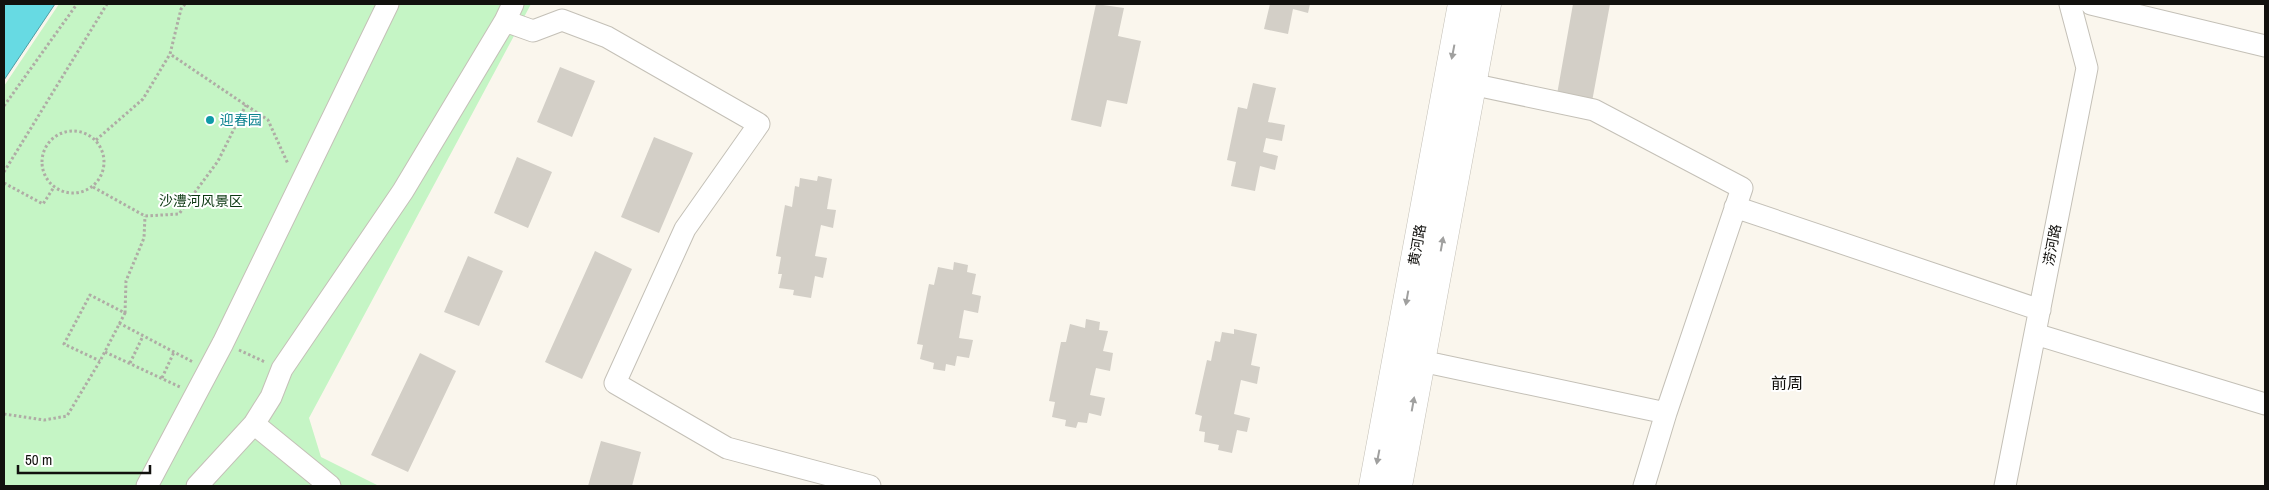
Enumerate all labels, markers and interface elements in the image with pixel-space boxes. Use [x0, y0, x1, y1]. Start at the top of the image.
one-way arrow [1449, 44, 1457, 59]
place label: 迎春园 [220, 111, 262, 129]
marker: 迎春园 [204, 114, 216, 126]
park label: 沙澧河风景区 [159, 192, 243, 210]
street label: 黄河路 [1404, 223, 1430, 267]
street label: 涝河路 [2039, 223, 2065, 267]
one-way arrow [1438, 235, 1446, 251]
one-way arrow [1403, 290, 1411, 306]
district label: 前周 [1771, 372, 1803, 394]
one-way arrow [1409, 395, 1417, 411]
scale bar [18, 442, 150, 474]
text: 50 m [25, 449, 52, 470]
one-way arrow [1374, 450, 1382, 465]

